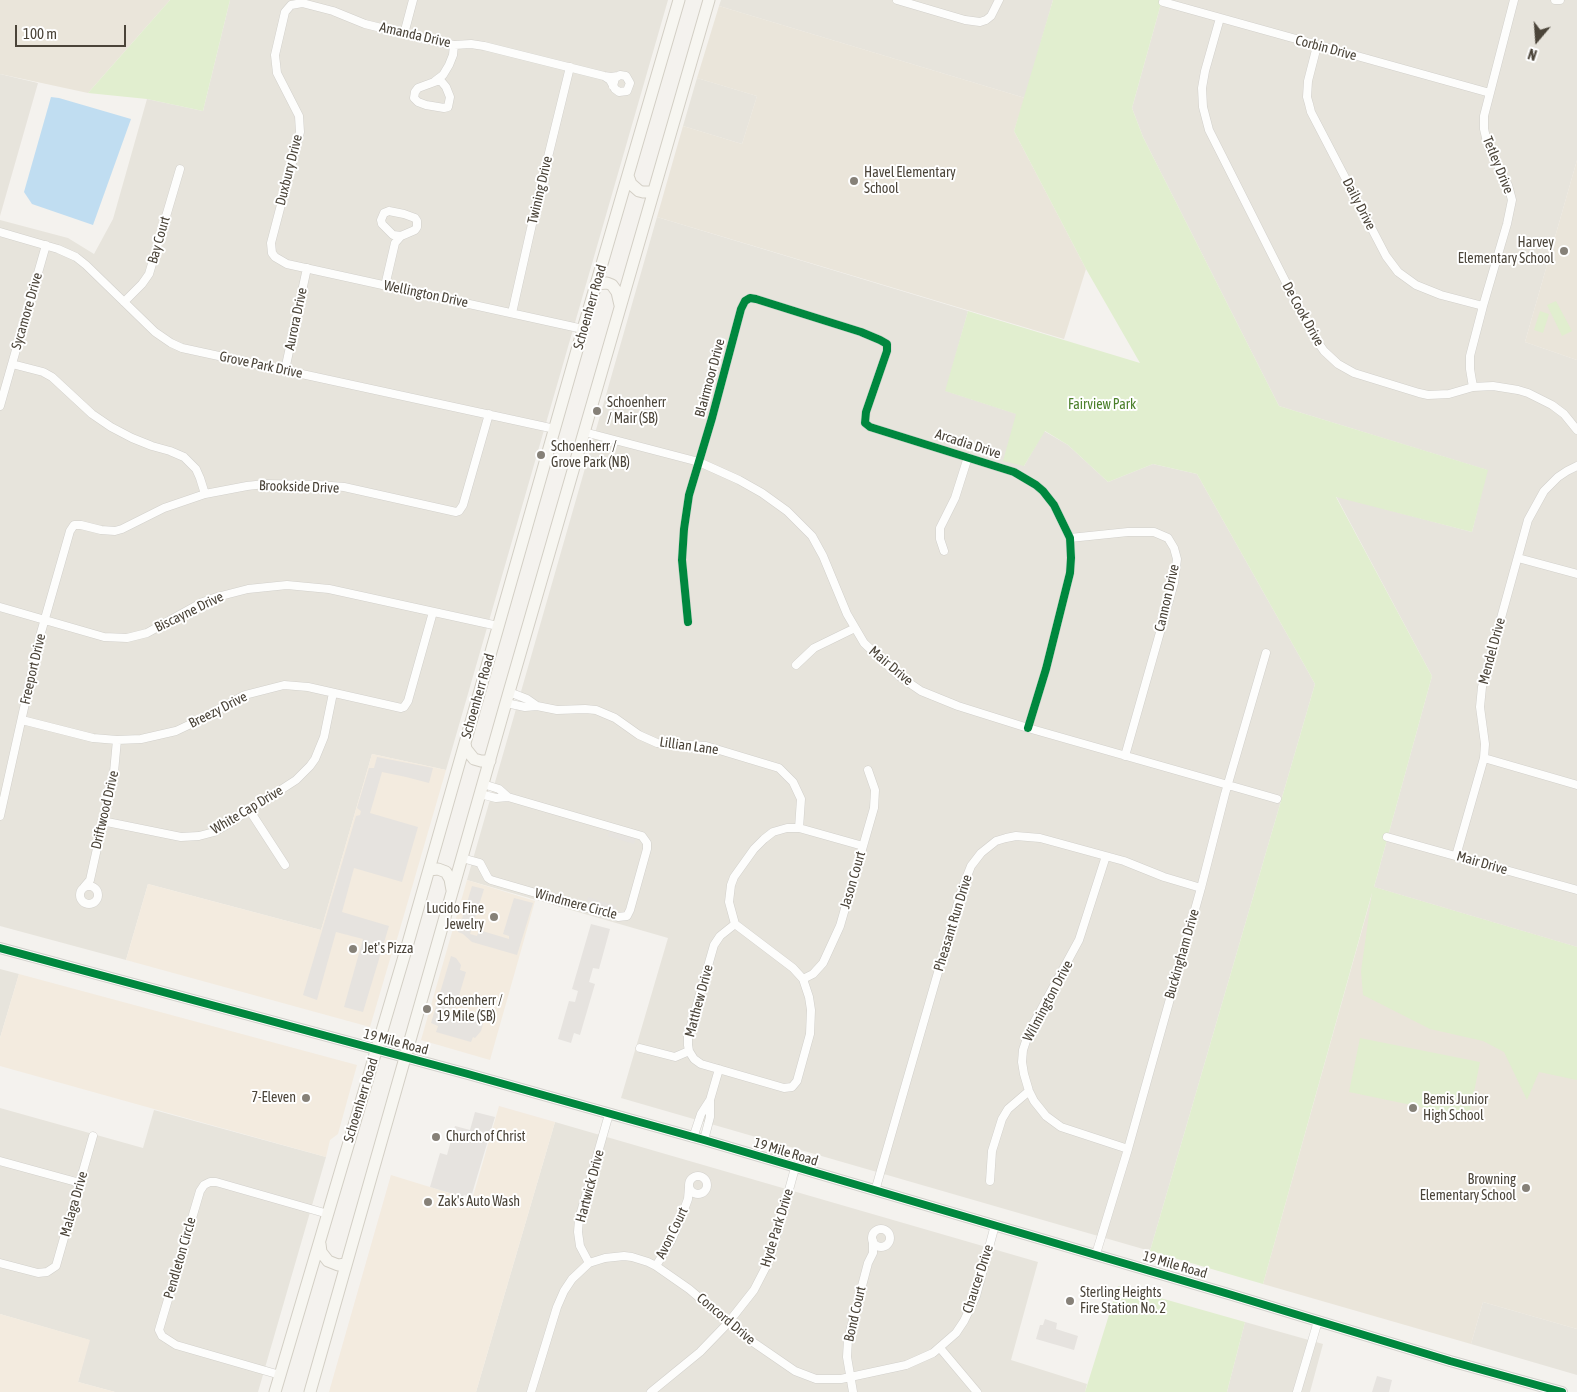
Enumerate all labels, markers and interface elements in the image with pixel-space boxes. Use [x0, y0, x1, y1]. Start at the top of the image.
scale bar [18, 15, 129, 47]
north arrow [1512, 15, 1562, 65]
street label: Amanda Drive [378, 19, 452, 51]
text: 100 m [23, 25, 57, 42]
street label: Corbin Drive [1294, 32, 1358, 64]
text: N [1526, 45, 1539, 63]
street label: Duxbury Drive [272, 133, 306, 207]
street label: Tetley Drive [1479, 134, 1517, 196]
street label: Twining Drive [524, 154, 556, 226]
place label: Havel Elementary School [864, 165, 956, 198]
marker: Havel Elementary School [848, 175, 860, 187]
street label: Daily Drive [1339, 175, 1379, 233]
street label: Bay Court [144, 214, 174, 266]
place label: Harvey Elementary School [1458, 235, 1554, 268]
marker: Harvey Elementary School [1558, 245, 1570, 257]
street label: Schoenherr Road [570, 263, 610, 351]
street label: Sycamore Drive [8, 271, 46, 351]
street label: Wellington Drive [382, 277, 470, 311]
street label: De Cook Drive [1278, 279, 1328, 349]
street label: Aurora Drive [281, 286, 311, 352]
street label: Blairmoor Drive [691, 337, 729, 419]
street label: Grove Park Drive [218, 348, 304, 382]
place label: Schoenherr / Mair (SB) [607, 395, 666, 428]
park label: Fairview Park [1068, 397, 1136, 413]
marker: Schoenherr / Mair (SB) [591, 405, 603, 417]
street label: Arcadia Drive [933, 425, 1003, 463]
place label: Schoenherr / Grove Park (NB) [551, 439, 630, 472]
marker: Schoenherr / Grove Park (NB) [535, 449, 547, 461]
street label: Brookside Drive [259, 477, 339, 497]
street label: Cannon Drive [1151, 563, 1183, 633]
street label: Biscayne Drive [152, 588, 226, 636]
street label: Mendel Drive [1475, 616, 1509, 686]
street label: Freeport Drive [17, 632, 49, 706]
street label: Mair Drive [866, 643, 916, 689]
street label: Schoenherr Road [458, 652, 498, 740]
street label: Breezy Drive [186, 688, 250, 732]
street label: Lillian Lane [658, 734, 720, 758]
street label: Driftwood Drive [88, 769, 122, 851]
street label: White Cap Drive [208, 782, 286, 838]
street label: Mair Drive [1455, 848, 1509, 878]
street label: Jason Court [837, 849, 869, 911]
street label: Pheasant Run Drive [930, 873, 976, 973]
street label: Windmere Circle [533, 885, 619, 923]
place label: Lucido Fine Jewelry [426, 901, 484, 934]
street label: Buckingham Drive [1161, 907, 1203, 1001]
marker: Lucido Fine Jewelry [488, 911, 500, 923]
place label: Jet's Pizza [363, 941, 413, 957]
marker: Jet's Pizza [347, 943, 359, 955]
street label: Wilmington Drive [1020, 958, 1076, 1044]
street label: Matthew Drive [681, 963, 717, 1039]
place label: Schoenherr / 19 Mile (SB) [437, 993, 503, 1026]
marker: Schoenherr / 19 Mile (SB) [421, 1003, 433, 1015]
street label: 19 Mile Road [362, 1025, 430, 1059]
street label: Schoenherr Road [340, 1056, 382, 1144]
place label: 7-Eleven [251, 1090, 296, 1106]
marker: 7-Eleven [300, 1092, 312, 1104]
place label: Bemis Junior High School [1423, 1092, 1488, 1124]
marker: Bemis Junior High School [1407, 1102, 1419, 1114]
place label: Church of Christ [446, 1129, 526, 1145]
marker: Church of Christ [430, 1131, 442, 1143]
street label: 19 Mile Road [752, 1134, 820, 1170]
street label: Hartwick Drive [572, 1148, 608, 1224]
street label: Malaga Drive [57, 1169, 91, 1239]
place label: Browning Elementary School [1420, 1172, 1516, 1204]
marker: Browning Elementary School [1520, 1182, 1532, 1194]
street label: Hyde Park Drive [757, 1187, 797, 1269]
place label: Zak's Auto Wash [438, 1194, 520, 1210]
marker: Zak's Auto Wash [422, 1196, 434, 1208]
street label: Avon Court [652, 1204, 692, 1262]
street label: Pendleton Circle [160, 1215, 200, 1301]
street label: Chaucer Drive [959, 1243, 997, 1315]
street label: 19 Mile Road [1141, 1248, 1209, 1282]
street label: Bond Court [840, 1285, 870, 1343]
place label: Sterling Heights Fire Station No. 2 [1080, 1285, 1166, 1318]
street label: Concord Drive [693, 1290, 759, 1348]
marker: Sterling Heights Fire Station No. 2 [1064, 1295, 1076, 1307]

